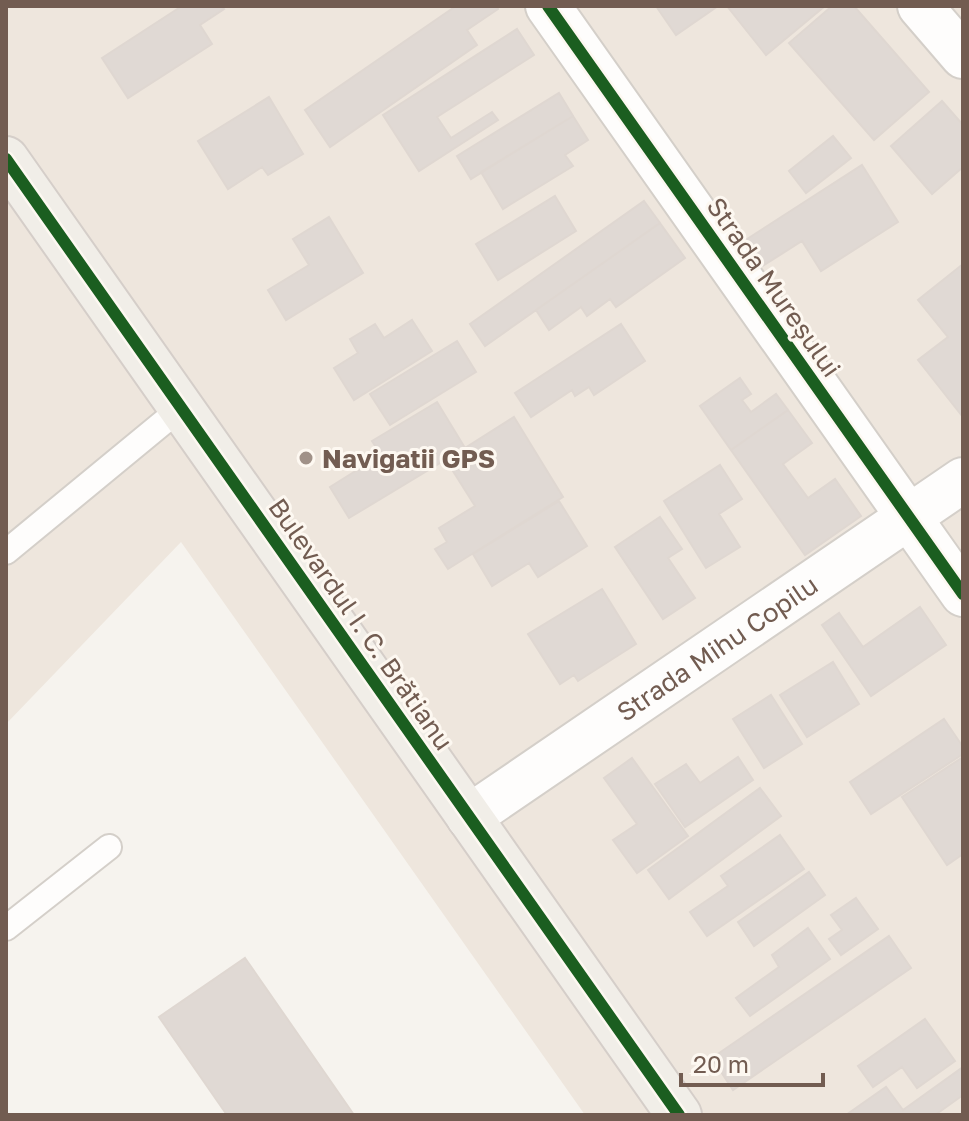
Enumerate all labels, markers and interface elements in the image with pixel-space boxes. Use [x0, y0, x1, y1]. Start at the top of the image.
street label: Strada Mureșului [701, 191, 847, 383]
place label: Navigatii GPS [322, 443, 495, 474]
marker: Navigatii GPS [297, 449, 315, 467]
street label: Bulevardul I. C. Brătianu [262, 492, 460, 756]
street label: Strada Mihu Copilu [611, 569, 823, 727]
scale bar [681, 1037, 823, 1087]
text: 20 m [693, 1049, 749, 1078]

